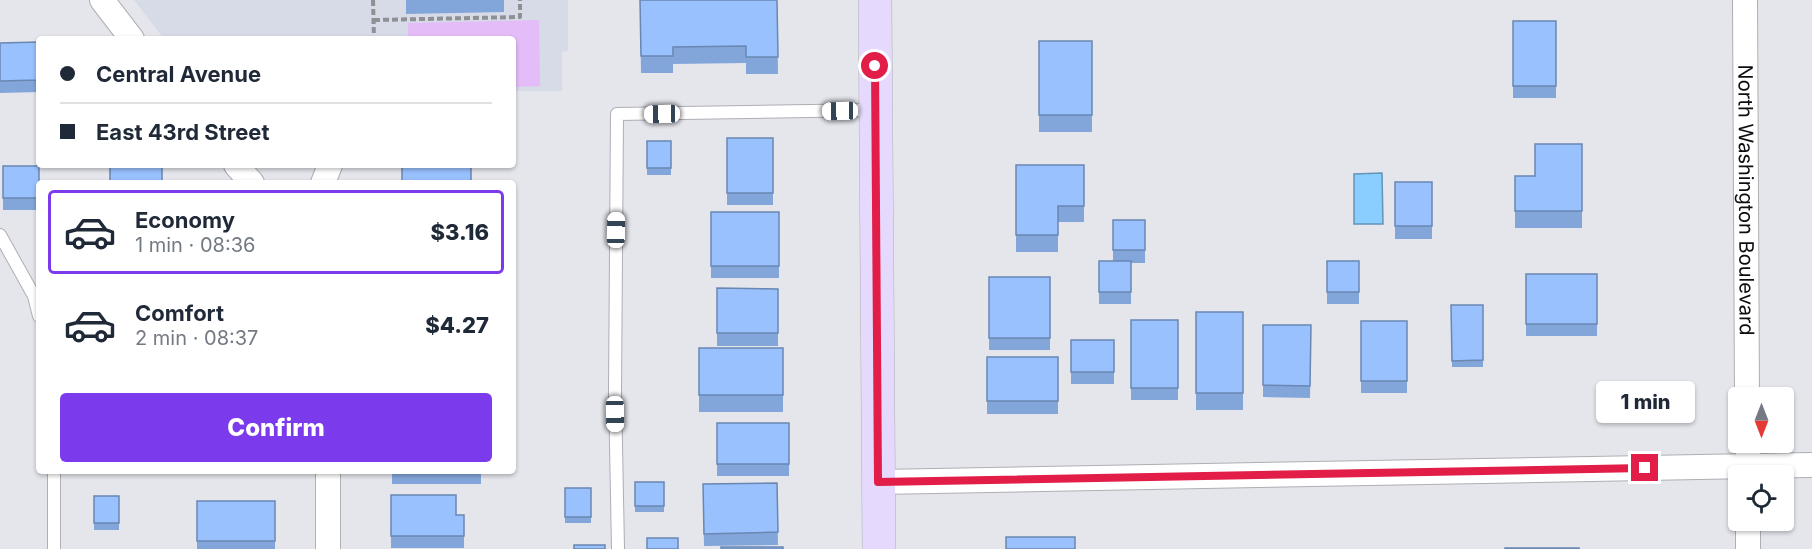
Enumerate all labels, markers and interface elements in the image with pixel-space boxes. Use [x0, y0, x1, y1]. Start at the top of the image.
route start [861, 52, 888, 79]
text: Central Avenue [96, 61, 261, 87]
street label: North Washington Boulevard [1733, 64, 1759, 336]
car [822, 102, 858, 120]
car [644, 105, 680, 123]
text: East 43rd Street [96, 119, 269, 145]
icon: car [63, 205, 117, 259]
text: Economy [135, 207, 235, 233]
car [607, 212, 625, 248]
text: $3.16 [430, 219, 489, 245]
text: 1 min · 08:36 [135, 233, 255, 257]
icon: car [63, 298, 117, 352]
text: Comfort [135, 300, 224, 326]
text: $4.27 [425, 312, 489, 338]
text: 2 min · 08:37 [135, 326, 258, 350]
callout: 1 min [1596, 381, 1694, 423]
north arrow [1728, 387, 1794, 453]
map controls [1728, 387, 1794, 531]
text: 1 min [1620, 390, 1671, 414]
button: Confirm [60, 393, 492, 462]
car [606, 396, 624, 432]
route end [1631, 454, 1658, 481]
button: locate [1728, 465, 1794, 531]

